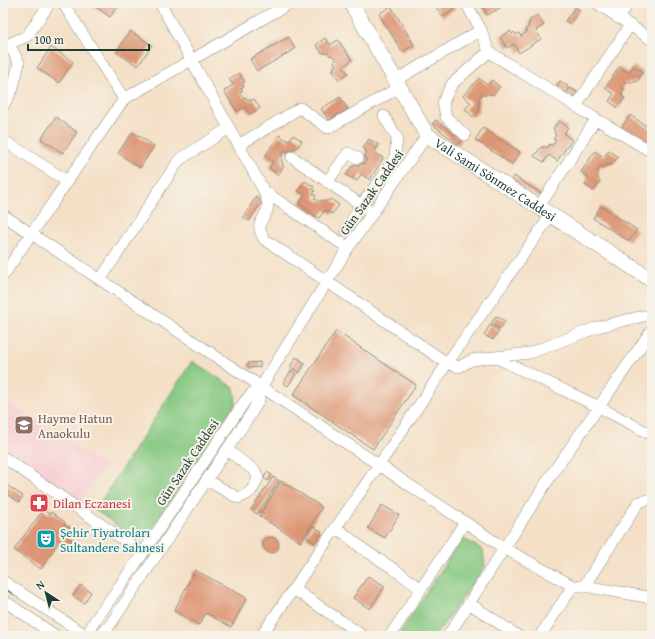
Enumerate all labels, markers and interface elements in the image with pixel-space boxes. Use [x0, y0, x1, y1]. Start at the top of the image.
scale bar [28, 26, 149, 52]
text: 100 m [34, 31, 64, 48]
street label: Vali Sami Sönmez Caddesi [431, 133, 560, 226]
street label: Gün Sazak Caddesi [335, 145, 408, 239]
place label: Hayme Hatun Anaokulu [38, 409, 113, 443]
school or university icon: Hayme Hatun Anaokulu [13, 414, 35, 436]
street label: Gün Sazak Caddesi [151, 415, 224, 509]
pharmacy icon: Dilan Eczanesi [28, 492, 50, 514]
place label: Dilan Eczanesi [53, 494, 131, 513]
place label: Şehir Tiyatroları Sultandere Sahnesi [60, 523, 165, 557]
theatre icon: Şehir Tiyatroları Sultandere Sahnesi [35, 528, 57, 550]
north arrow [26, 573, 66, 613]
text: N [32, 576, 48, 594]

